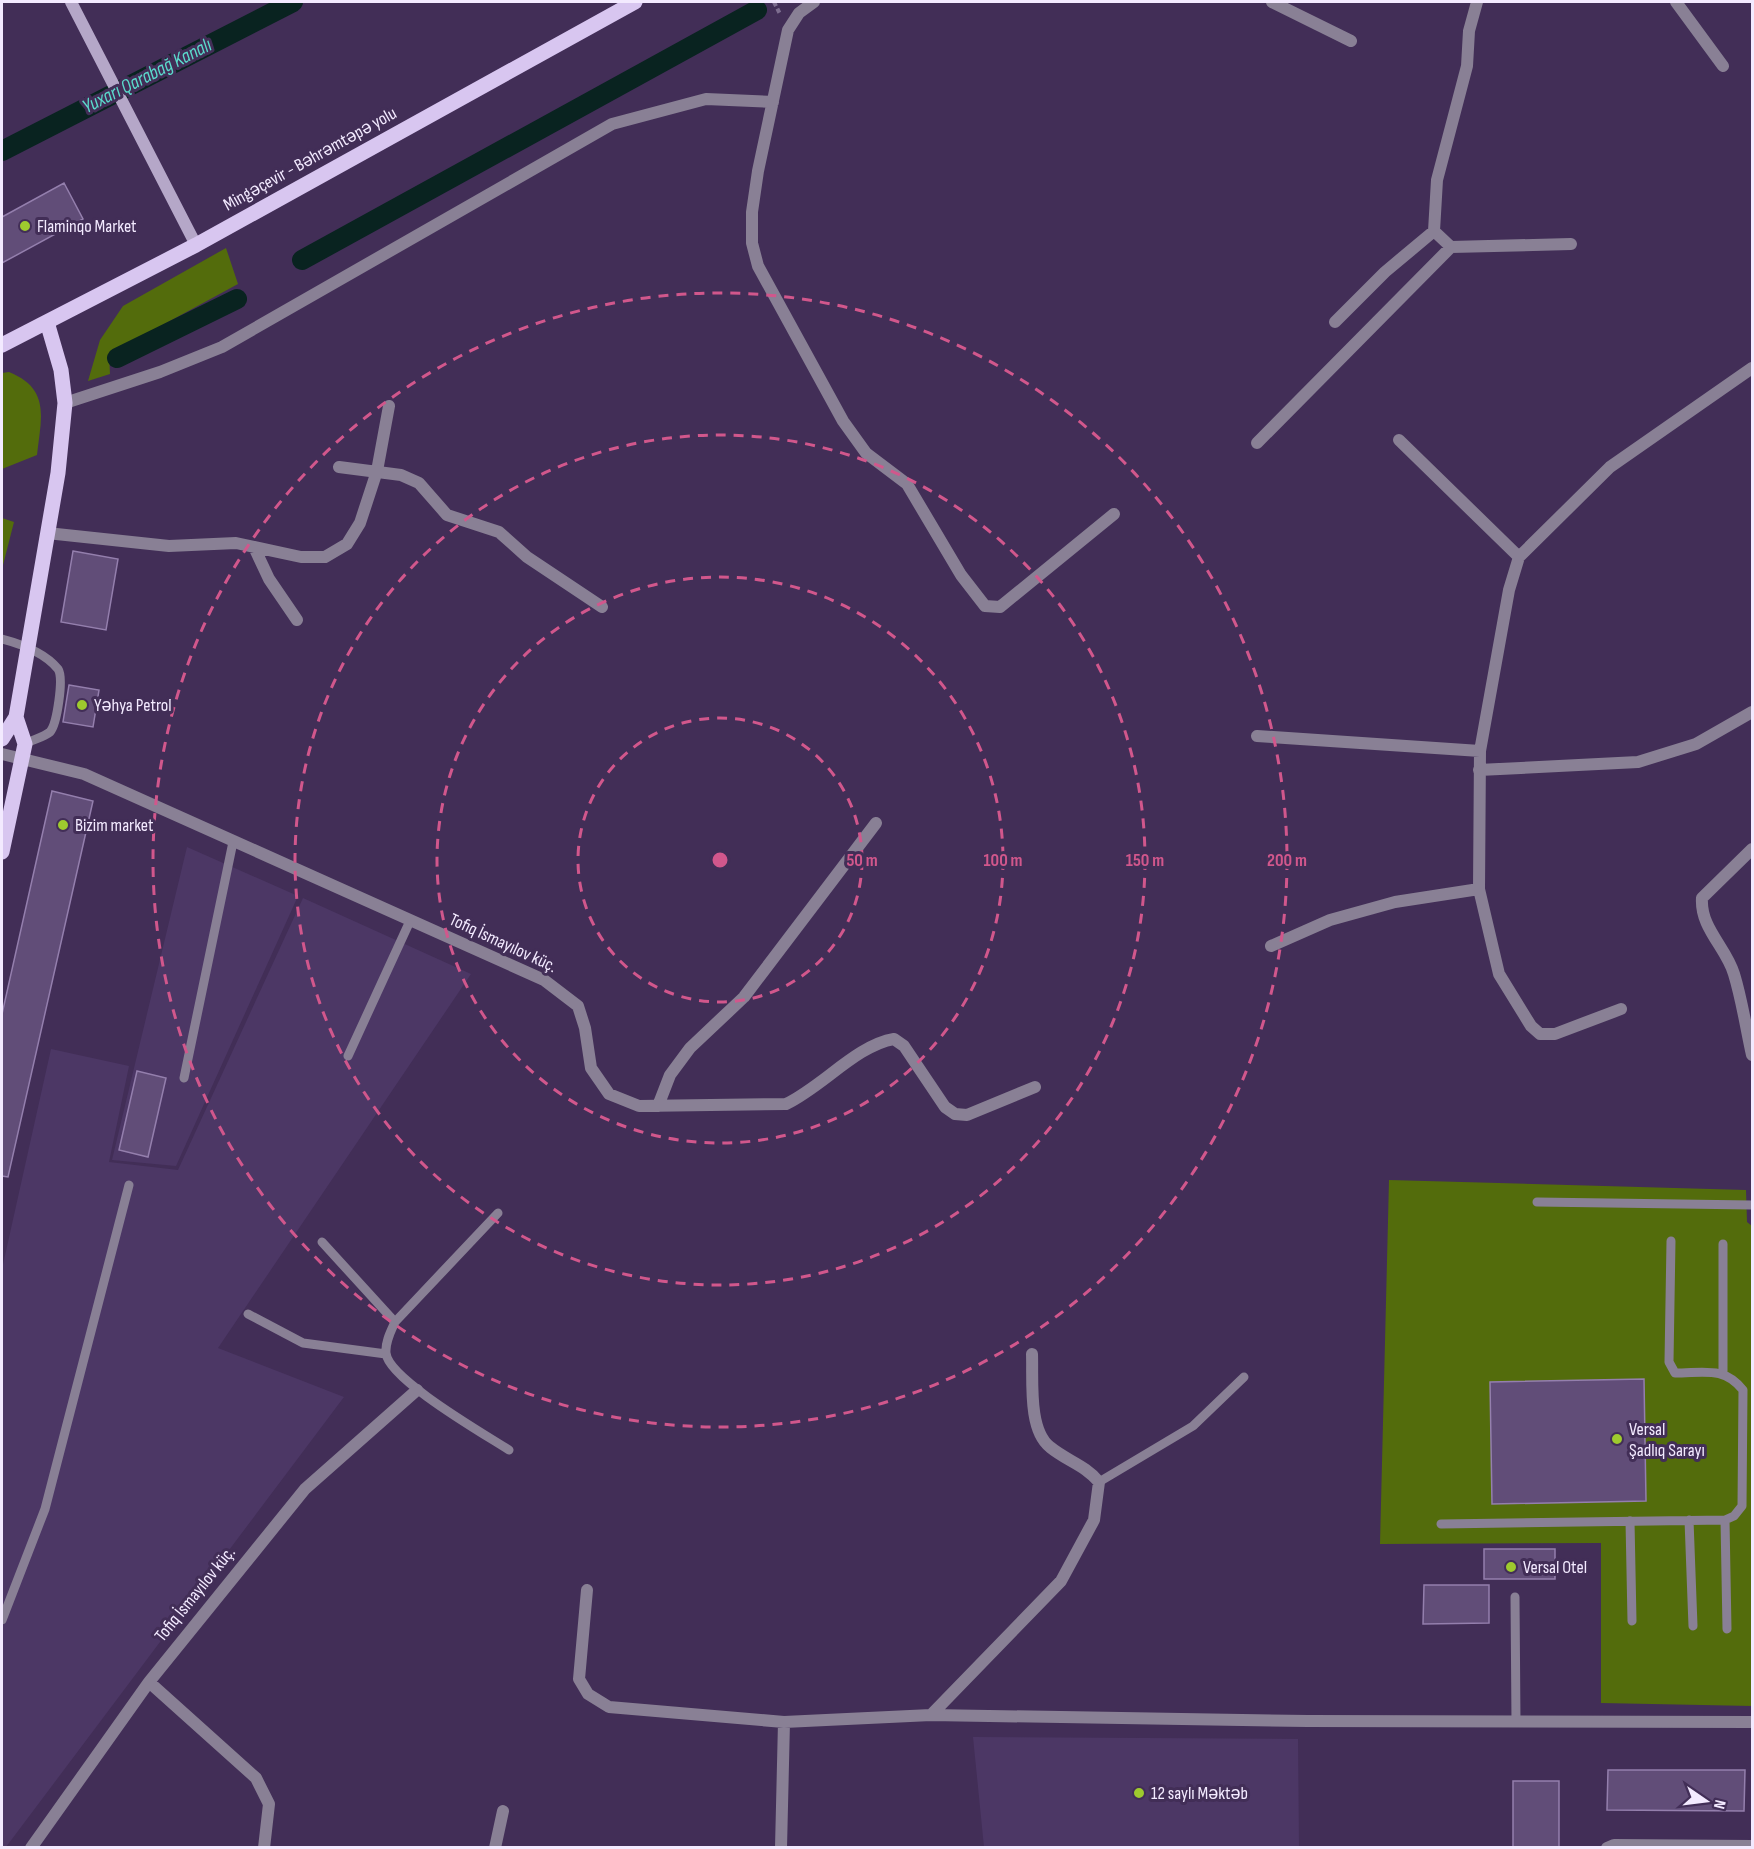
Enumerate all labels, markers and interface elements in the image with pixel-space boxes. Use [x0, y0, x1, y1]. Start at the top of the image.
water label: Yuxarı Qarabağ Kanalı [78, 33, 216, 119]
street label: Mingəçevir - Bəhrəmtəpə yolu [220, 103, 400, 215]
place label: Flaminqo Market [37, 216, 137, 237]
marker: Flaminqo Market [18, 219, 32, 233]
place label: Yəhya Petrol [94, 695, 172, 716]
marker: Yəhya Petrol [75, 698, 89, 712]
place label: Bizim market [75, 815, 154, 836]
marker: Bizim market [56, 818, 70, 832]
centre of rings [710, 850, 730, 870]
text: 50 m [846, 850, 878, 871]
text: 100 m [984, 850, 1023, 871]
text: 150 m [1126, 850, 1164, 871]
text: 200 m [1267, 850, 1307, 871]
street label: Tofiq İsmayılov küç. [446, 909, 560, 977]
place label: Versal Şadlıq Sarayı [1629, 1419, 1705, 1461]
marker: Versal Şadlıq Sarayı [1610, 1432, 1624, 1446]
street label: Tofiq İsmayılov küç. [150, 1542, 240, 1646]
place label: Versal Otel [1523, 1557, 1587, 1578]
marker: Versal Otel [1504, 1560, 1518, 1574]
north arrow [1676, 1771, 1736, 1831]
place label: 12 saylı Məktəb [1151, 1783, 1248, 1804]
marker: 12 saylı Məktəb [1132, 1786, 1146, 1800]
text: N [1709, 1798, 1729, 1811]

